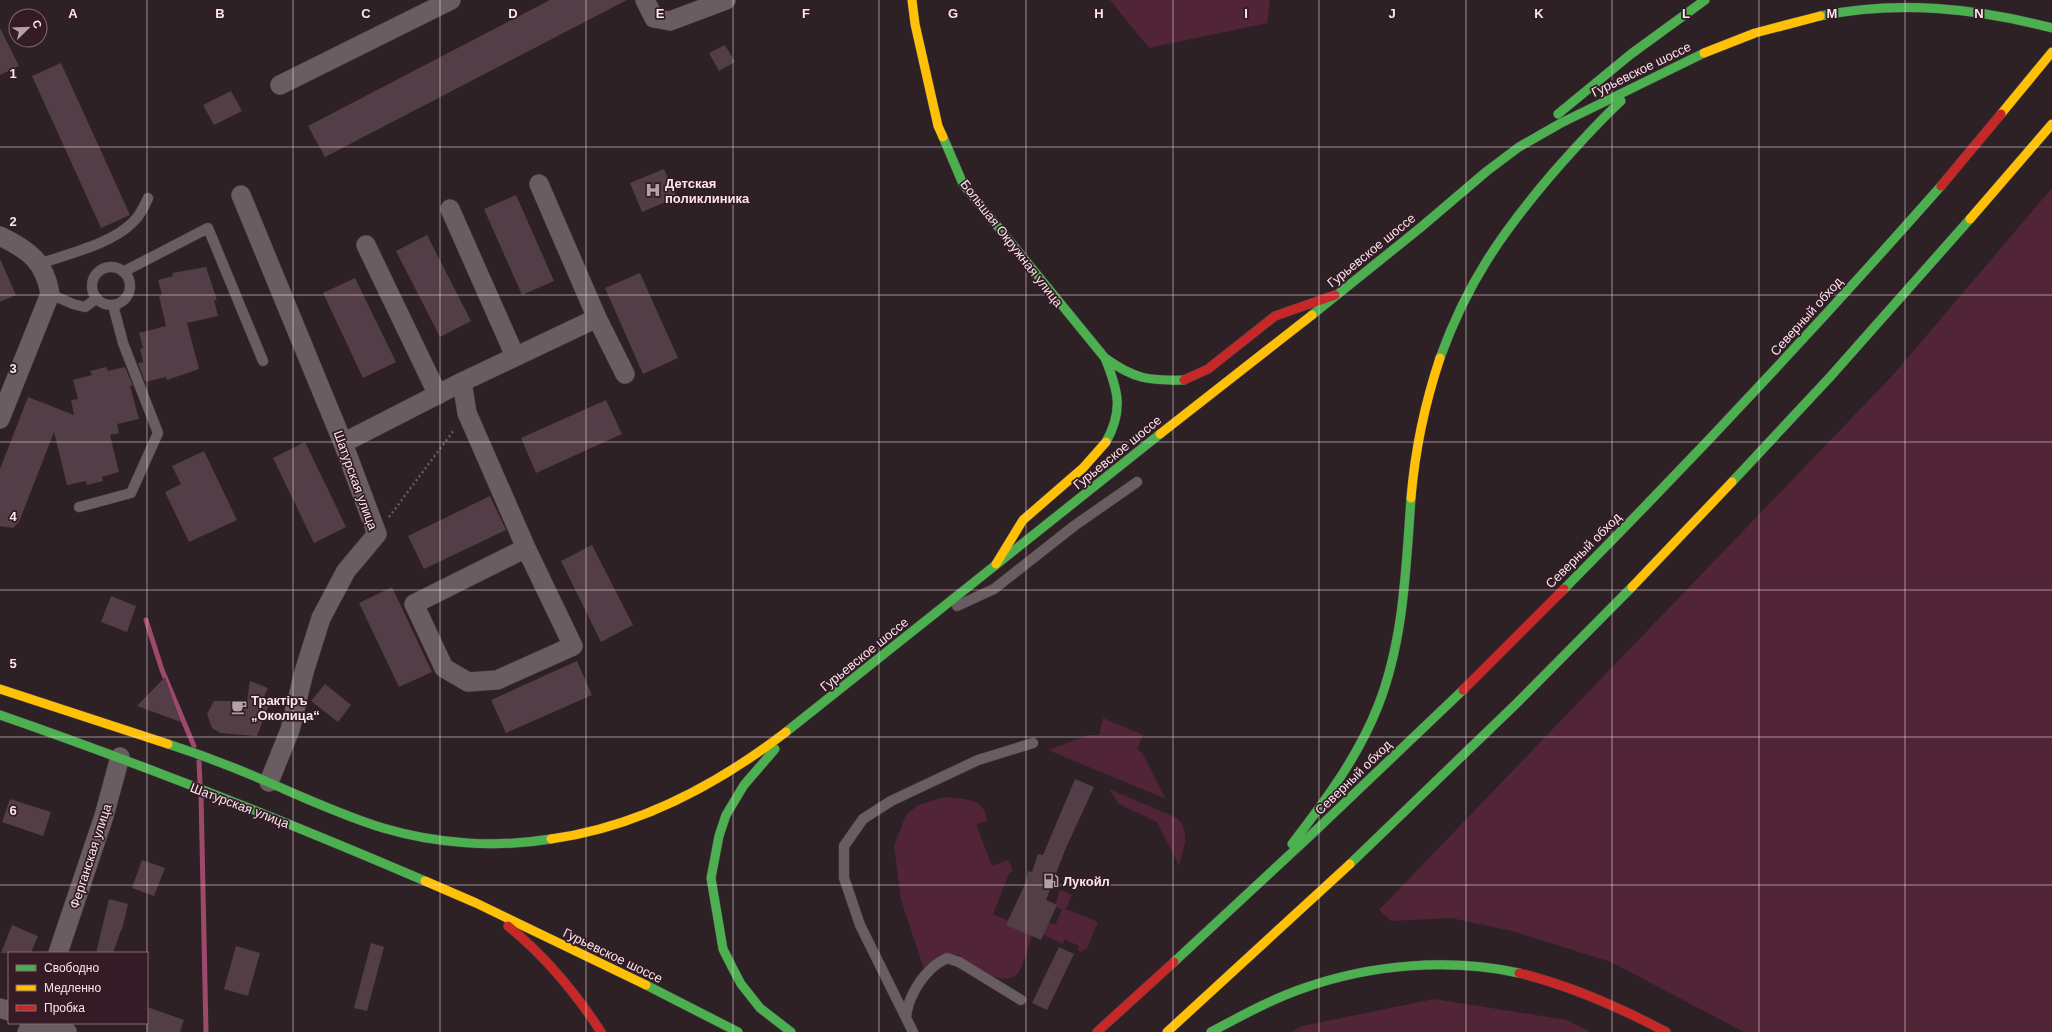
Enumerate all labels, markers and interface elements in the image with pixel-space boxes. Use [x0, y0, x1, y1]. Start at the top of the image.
text: A [68, 6, 78, 21]
text: B [215, 6, 225, 21]
text: C [361, 6, 371, 21]
text: D [508, 6, 518, 21]
text: E [656, 6, 665, 21]
text: F [802, 6, 810, 21]
text: G [948, 6, 958, 21]
text: H [1094, 6, 1104, 21]
text: I [1244, 6, 1248, 21]
text: J [1388, 6, 1396, 21]
text: K [1534, 6, 1544, 21]
text: L [1682, 6, 1690, 21]
text: M [1827, 6, 1837, 21]
text: N [1974, 6, 1984, 21]
north arrow [8, 8, 48, 48]
text: С [30, 18, 44, 30]
street label: Гурьевское шоссе [1589, 39, 1693, 100]
text: 1 [9, 66, 17, 81]
place label: Детская поликлиника [665, 176, 750, 206]
street label: Большая Окружная улица [957, 177, 1066, 310]
hospital icon: Детская поликлиника [644, 181, 662, 199]
street label: Гурьевское шоссе [1324, 210, 1418, 290]
text: 2 [9, 214, 17, 229]
street label: Северный обход [1767, 274, 1846, 359]
text: 3 [9, 361, 17, 376]
street label: Гурьевское шоссе [1070, 412, 1164, 492]
street label: Шатурская улица [331, 428, 381, 533]
text: 4 [9, 509, 17, 524]
street label: Северный обход [1543, 509, 1624, 591]
street label: Гурьевское шоссе [817, 614, 911, 694]
text: 5 [9, 656, 17, 671]
place label: Трактiръ „Околица“ [251, 693, 320, 723]
cafe icon: Трактiръ „Околица“ [230, 698, 248, 716]
street label: Северный обход [1312, 737, 1395, 818]
street label: Шатурская улица [188, 780, 292, 831]
street label: Ферганская улица [66, 801, 115, 910]
text: 6 [9, 803, 17, 818]
fuel station icon: Лукойл [1042, 872, 1060, 890]
place label: Лукойл [1063, 874, 1110, 889]
street label: Гурьевское шоссе [561, 925, 665, 986]
legend [8, 952, 148, 1024]
text: Свободно [44, 961, 99, 975]
text: Медленно [44, 981, 101, 995]
text: Пробка [44, 1001, 85, 1015]

